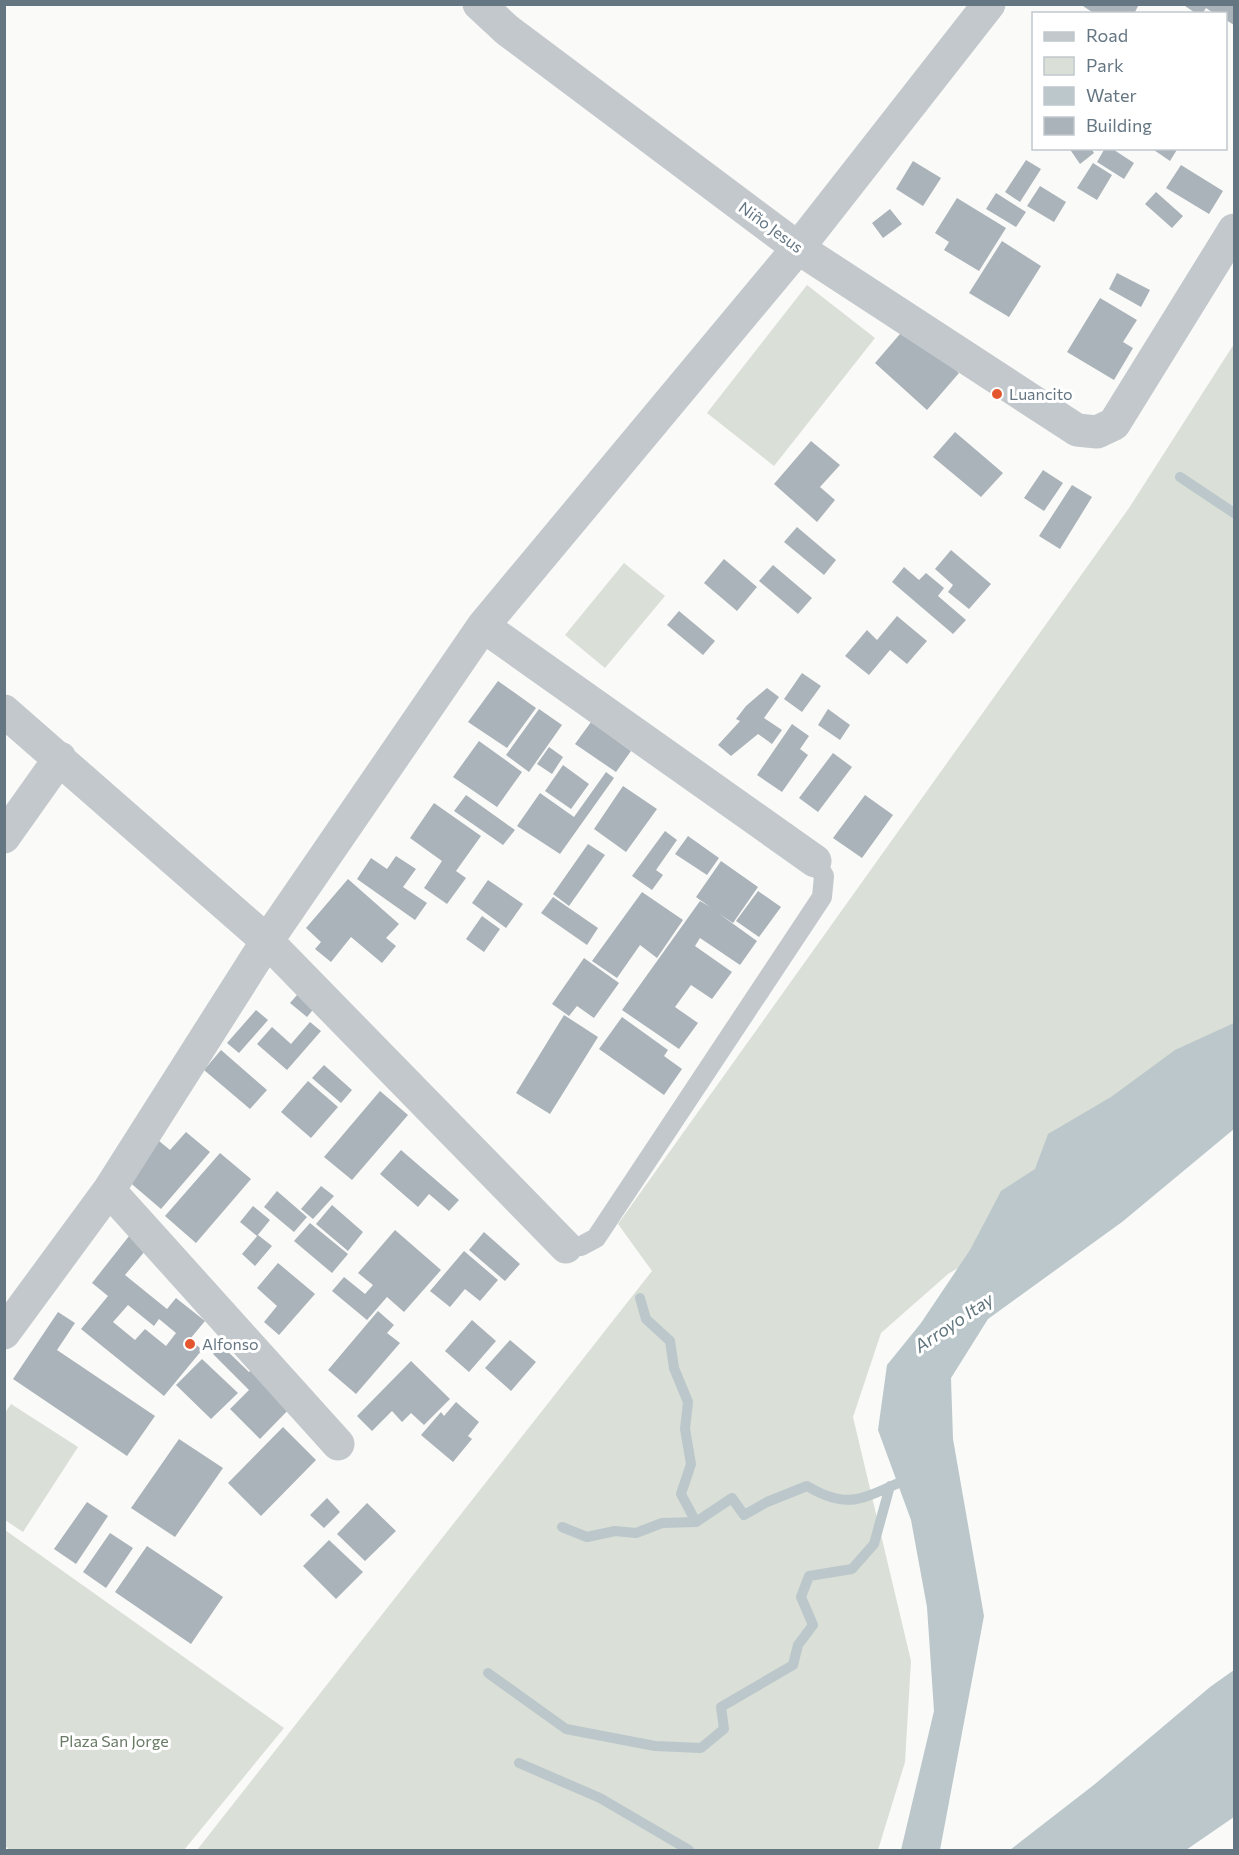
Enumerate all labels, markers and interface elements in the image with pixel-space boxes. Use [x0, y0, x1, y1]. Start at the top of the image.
legend [1032, 12, 1227, 150]
text: Road [1086, 24, 1128, 46]
text: Park [1086, 54, 1124, 76]
text: Water [1086, 84, 1137, 106]
text: Building [1086, 114, 1152, 136]
street label: Niño Jesus [736, 197, 807, 256]
place label: Luancito [1009, 384, 1073, 403]
marker: Luancito [990, 387, 1004, 401]
water label: Arroyo Itay [909, 1287, 998, 1357]
place label: Alfonso [202, 1334, 259, 1353]
marker: Alfonso [183, 1337, 197, 1351]
park label: Plaza San Jorge [59, 1731, 169, 1750]

